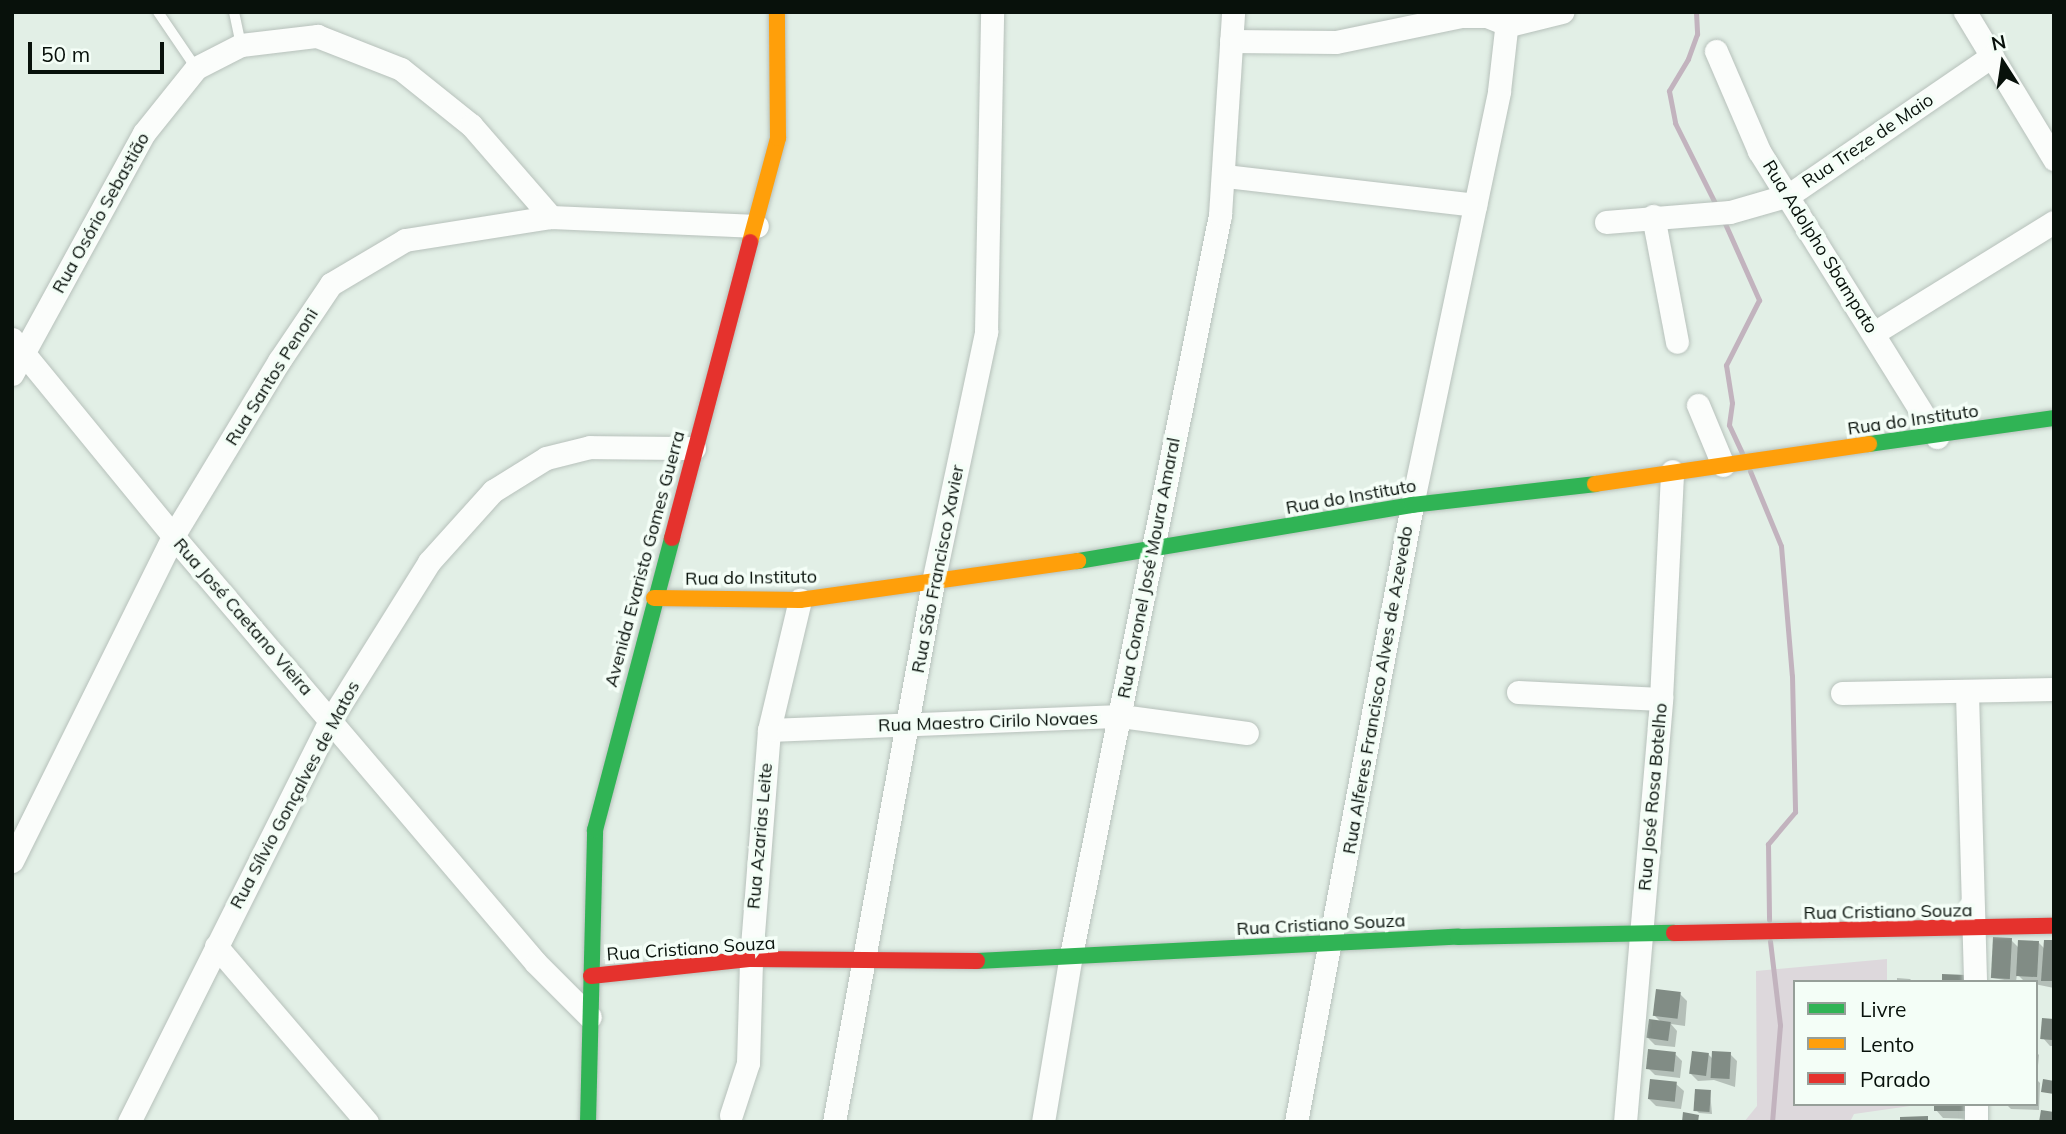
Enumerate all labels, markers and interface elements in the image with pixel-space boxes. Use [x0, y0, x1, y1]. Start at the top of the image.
scale bar [32, 28, 168, 72]
north arrow [1968, 28, 2038, 98]
text: N [1989, 29, 2008, 56]
text: 50 m [41, 41, 90, 67]
street label: Rua Treze de Maio [1798, 89, 1938, 193]
street label: Rua Osório Sebastião [48, 129, 154, 297]
street label: Rua Adolpho Sbampato [1758, 157, 1882, 337]
street label: Rua Santos Penoni [221, 304, 323, 450]
street label: Rua do Instituto [1846, 400, 1980, 440]
street label: Avenida Evaristo Gomes Guerra [600, 429, 690, 689]
street label: Rua Coronel José Moura Amaral [1113, 436, 1185, 700]
street label: Rua São Francisco Xavier [907, 463, 969, 675]
street label: Rua do Instituto [1284, 475, 1418, 519]
street label: Rua Alferes Francisco Alves de Azevedo [1338, 524, 1418, 856]
street label: Rua José Caetano Vieira [169, 534, 317, 700]
street label: Rua do Instituto [685, 566, 817, 590]
street label: Rua Sílvio Gonçalves de Matos [226, 677, 364, 913]
street label: Rua José Rosa Botelho [1634, 702, 1672, 892]
street label: Rua Maestro Cirilo Novaes [878, 707, 1098, 737]
street label: Rua Azarias Leite [743, 762, 777, 910]
street label: Rua Cristiano Souza [1803, 900, 1973, 924]
street label: Rua Cristiano Souza [1236, 910, 1406, 940]
street label: Rua Cristiano Souza [606, 932, 776, 966]
legend [1793, 980, 2038, 1106]
text: Livre [1860, 996, 1907, 1022]
text: Lento [1860, 1031, 1914, 1057]
text: Parado [1860, 1066, 1930, 1092]

